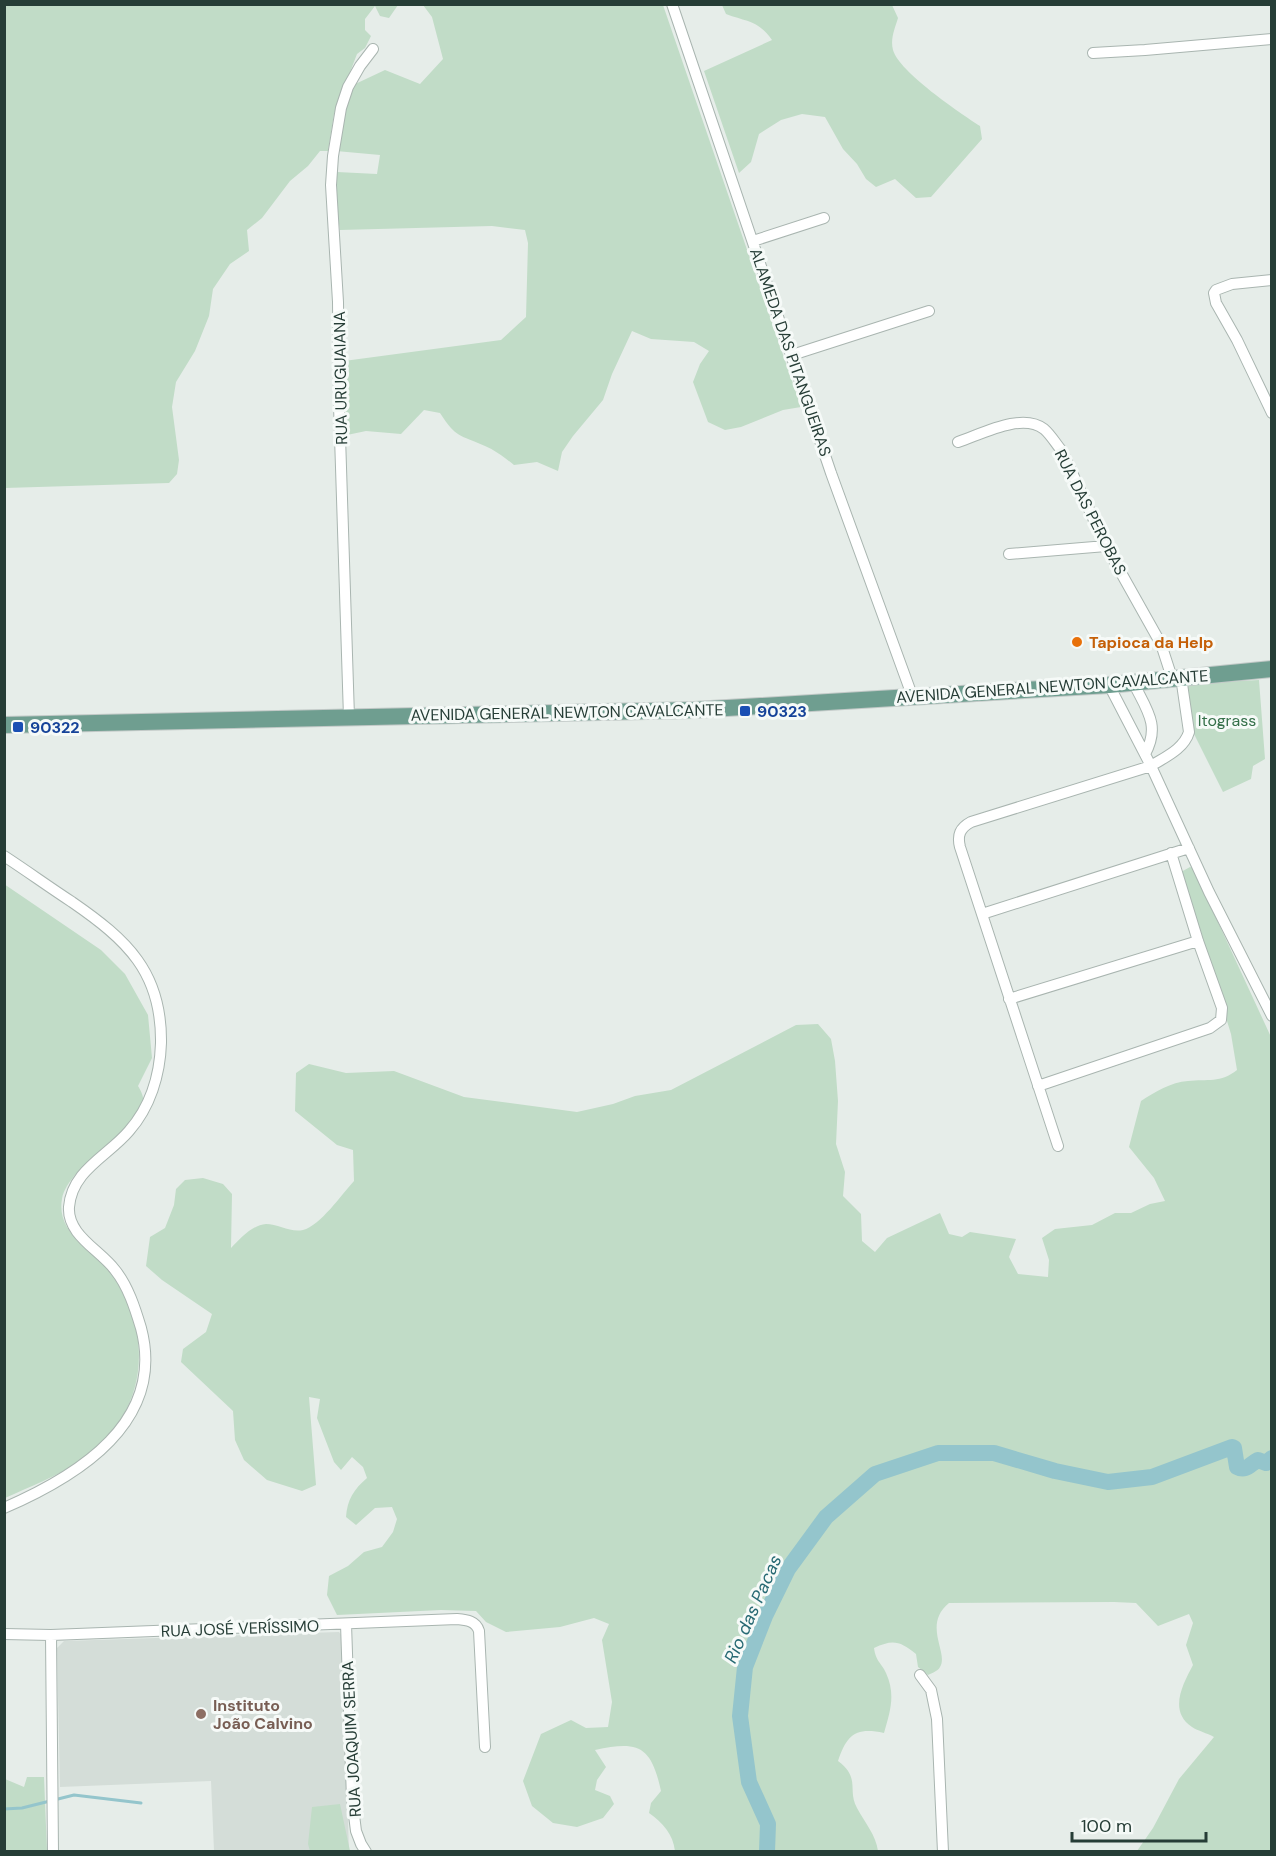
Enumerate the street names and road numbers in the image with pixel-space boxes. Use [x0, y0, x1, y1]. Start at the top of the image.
street label: ALAMEDA DAS PITANGUEIRAS [745, 245, 836, 459]
street label: RUA URUGUAIANA [329, 311, 352, 445]
street label: RUA DAS PEROBAS [1050, 446, 1131, 579]
street label: AVENIDA GENERAL NEWTON CAVALCANTE [895, 665, 1209, 708]
street label: AVENIDA GENERAL NEWTON CAVALCANTE [410, 699, 724, 726]
street label: RUA JOSÉ VERÍSSIMO [160, 1615, 320, 1642]
street label: RUA JOAQUIM SERRA [337, 1660, 366, 1818]

